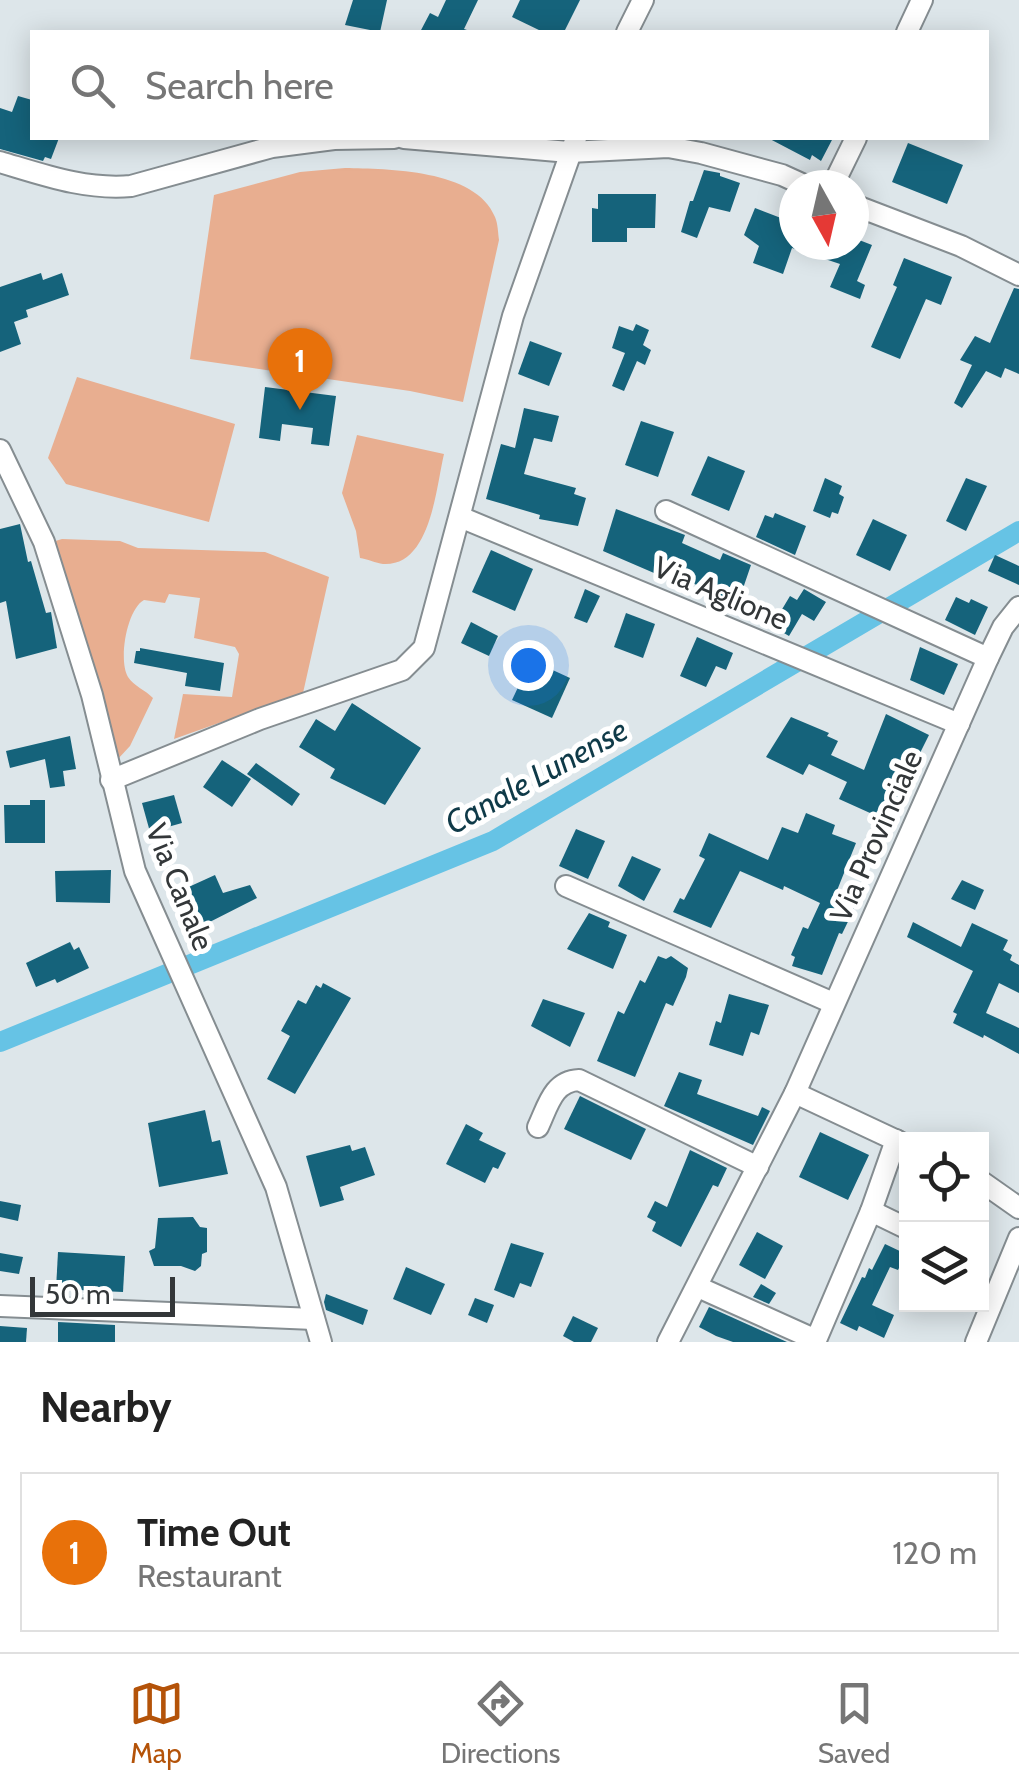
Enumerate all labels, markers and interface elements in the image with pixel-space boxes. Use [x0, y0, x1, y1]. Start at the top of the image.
search box [30, 30, 989, 140]
icon: search [65, 58, 120, 113]
text: Search here [145, 62, 334, 109]
north arrow [779, 170, 869, 260]
pin: 1 [268, 328, 332, 410]
street label: Via Aglione [648, 548, 794, 638]
your location [503, 640, 554, 691]
water label: Canale Lunense [438, 710, 634, 842]
street label: Via Provinciale [822, 744, 930, 928]
street label: Via Canale [138, 818, 222, 956]
map controls [899, 1132, 989, 1312]
button: locate [899, 1132, 989, 1222]
button: layers [899, 1222, 989, 1312]
scale bar [30, 1272, 175, 1316]
text: 50 m [45, 1277, 111, 1311]
text: Nearby [40, 1381, 172, 1433]
text: Time Out [137, 1509, 291, 1556]
text: 1 [69, 1533, 80, 1572]
text: 120 m [892, 1533, 977, 1572]
text: Restaurant [137, 1556, 282, 1595]
tab: Map [129, 1676, 184, 1770]
tab: Directions [441, 1676, 560, 1770]
tab: Saved [818, 1676, 890, 1770]

